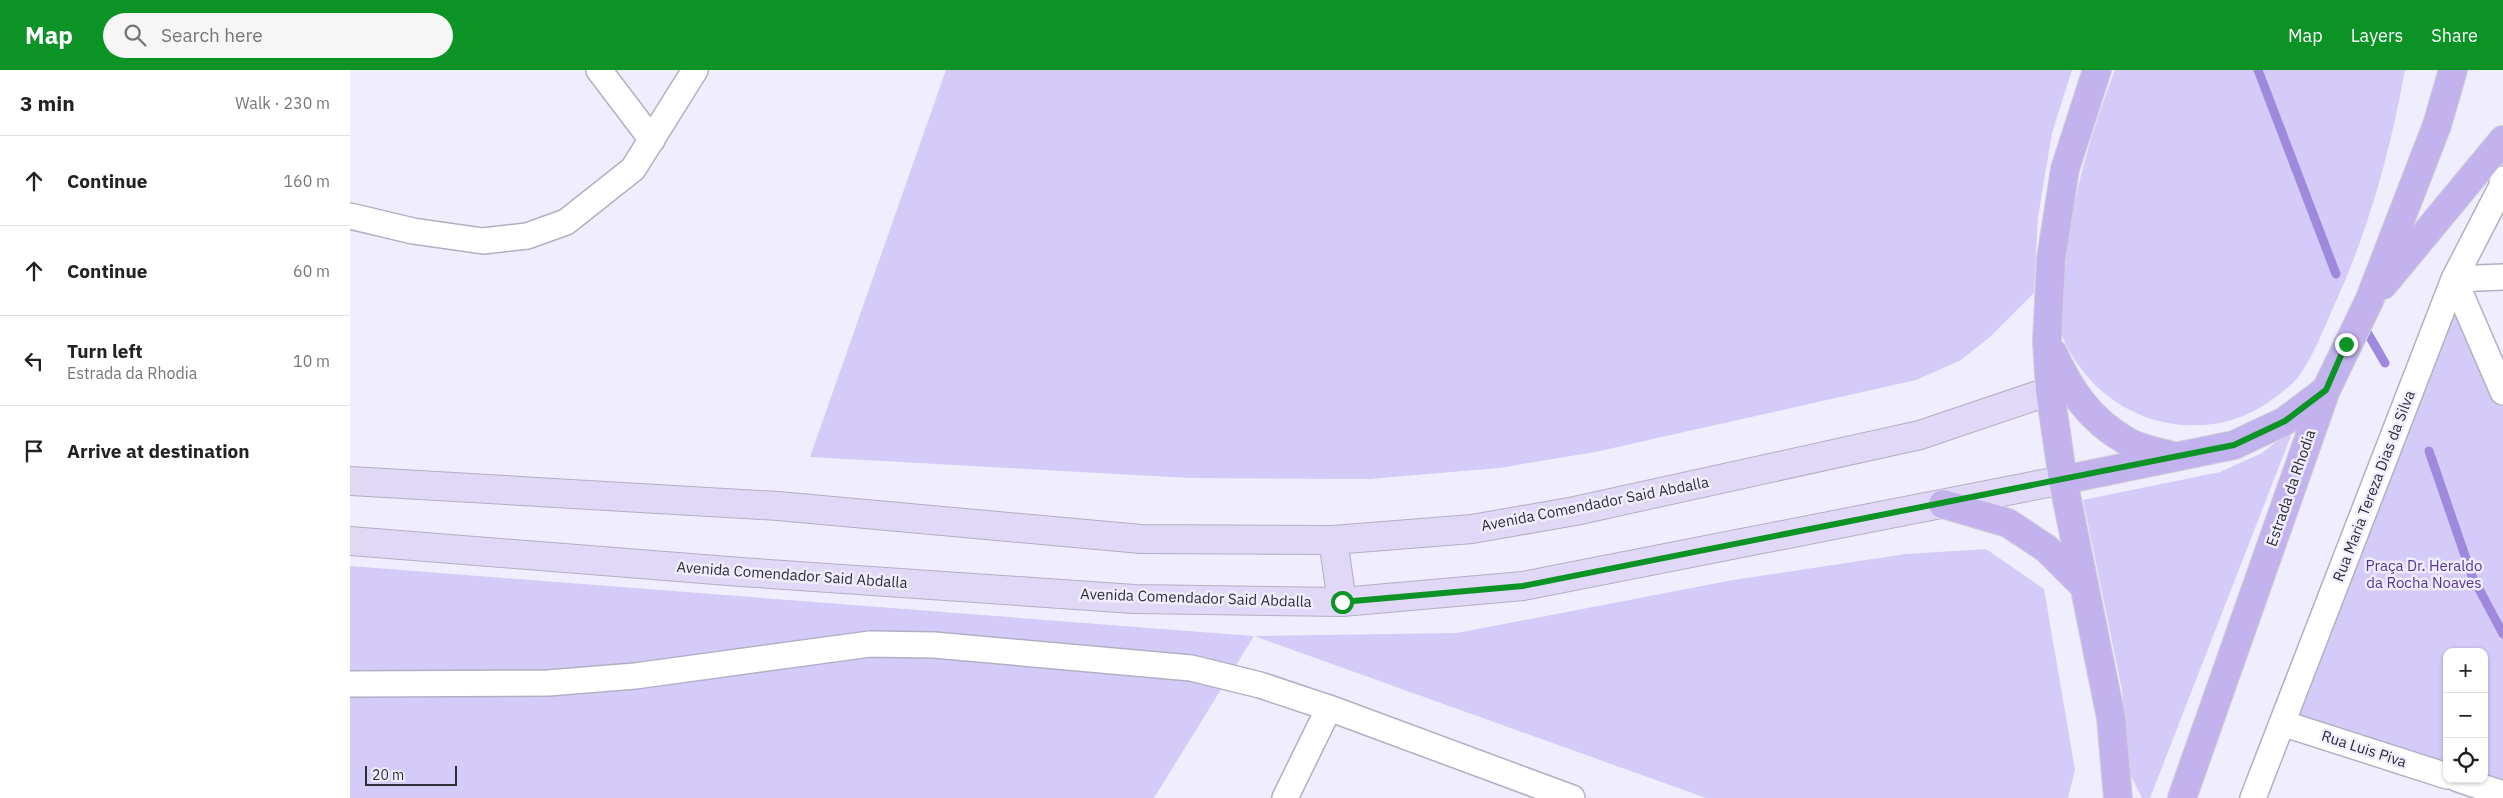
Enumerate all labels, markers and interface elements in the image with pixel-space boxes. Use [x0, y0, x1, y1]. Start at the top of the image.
search box [103, 13, 453, 58]
text: Map [25, 19, 73, 51]
icon: search [121, 21, 149, 49]
text: Search here [161, 23, 263, 47]
text: Map [2288, 24, 2323, 47]
text: Layers [2351, 24, 2403, 47]
text: Share [2431, 24, 2478, 47]
text: 3 min [20, 89, 75, 117]
text: Walk · 230 m [235, 93, 330, 113]
icon: ahead [20, 167, 48, 195]
text: Continue [67, 169, 147, 193]
text: 160 m [283, 171, 330, 191]
icon: ahead [20, 257, 48, 285]
text: Continue [67, 259, 147, 283]
text: 60 m [293, 261, 330, 281]
route end [2335, 333, 2358, 356]
text: Turn left [67, 339, 143, 363]
icon: left [20, 347, 48, 375]
text: 10 m [293, 351, 330, 371]
text: Estrada da Rhodia [67, 363, 197, 383]
street label: Rua Maria Tereza Dias da Silva [2328, 388, 2419, 584]
street label: Estrada da Rhodia [2262, 427, 2319, 549]
icon: arrive [20, 437, 48, 465]
text: Arrive at destination [67, 439, 250, 463]
street label: Avenida Comendador Said Abdalla [1479, 472, 1710, 535]
park label: Praça Dr. Heraldo da Rocha Noaves [2366, 556, 2482, 592]
street label: Avenida Comendador Said Abdalla [676, 557, 908, 592]
street label: Avenida Comendador Said Abdalla [1080, 584, 1312, 611]
route start [1331, 591, 1354, 614]
map controls [2443, 648, 2488, 783]
button: + [2443, 648, 2488, 693]
button: − [2443, 693, 2488, 738]
street label: Rua Luis Piva [2319, 726, 2409, 771]
button: locate [2443, 738, 2488, 783]
scale bar [365, 763, 458, 786]
text: 20 m [372, 766, 404, 784]

